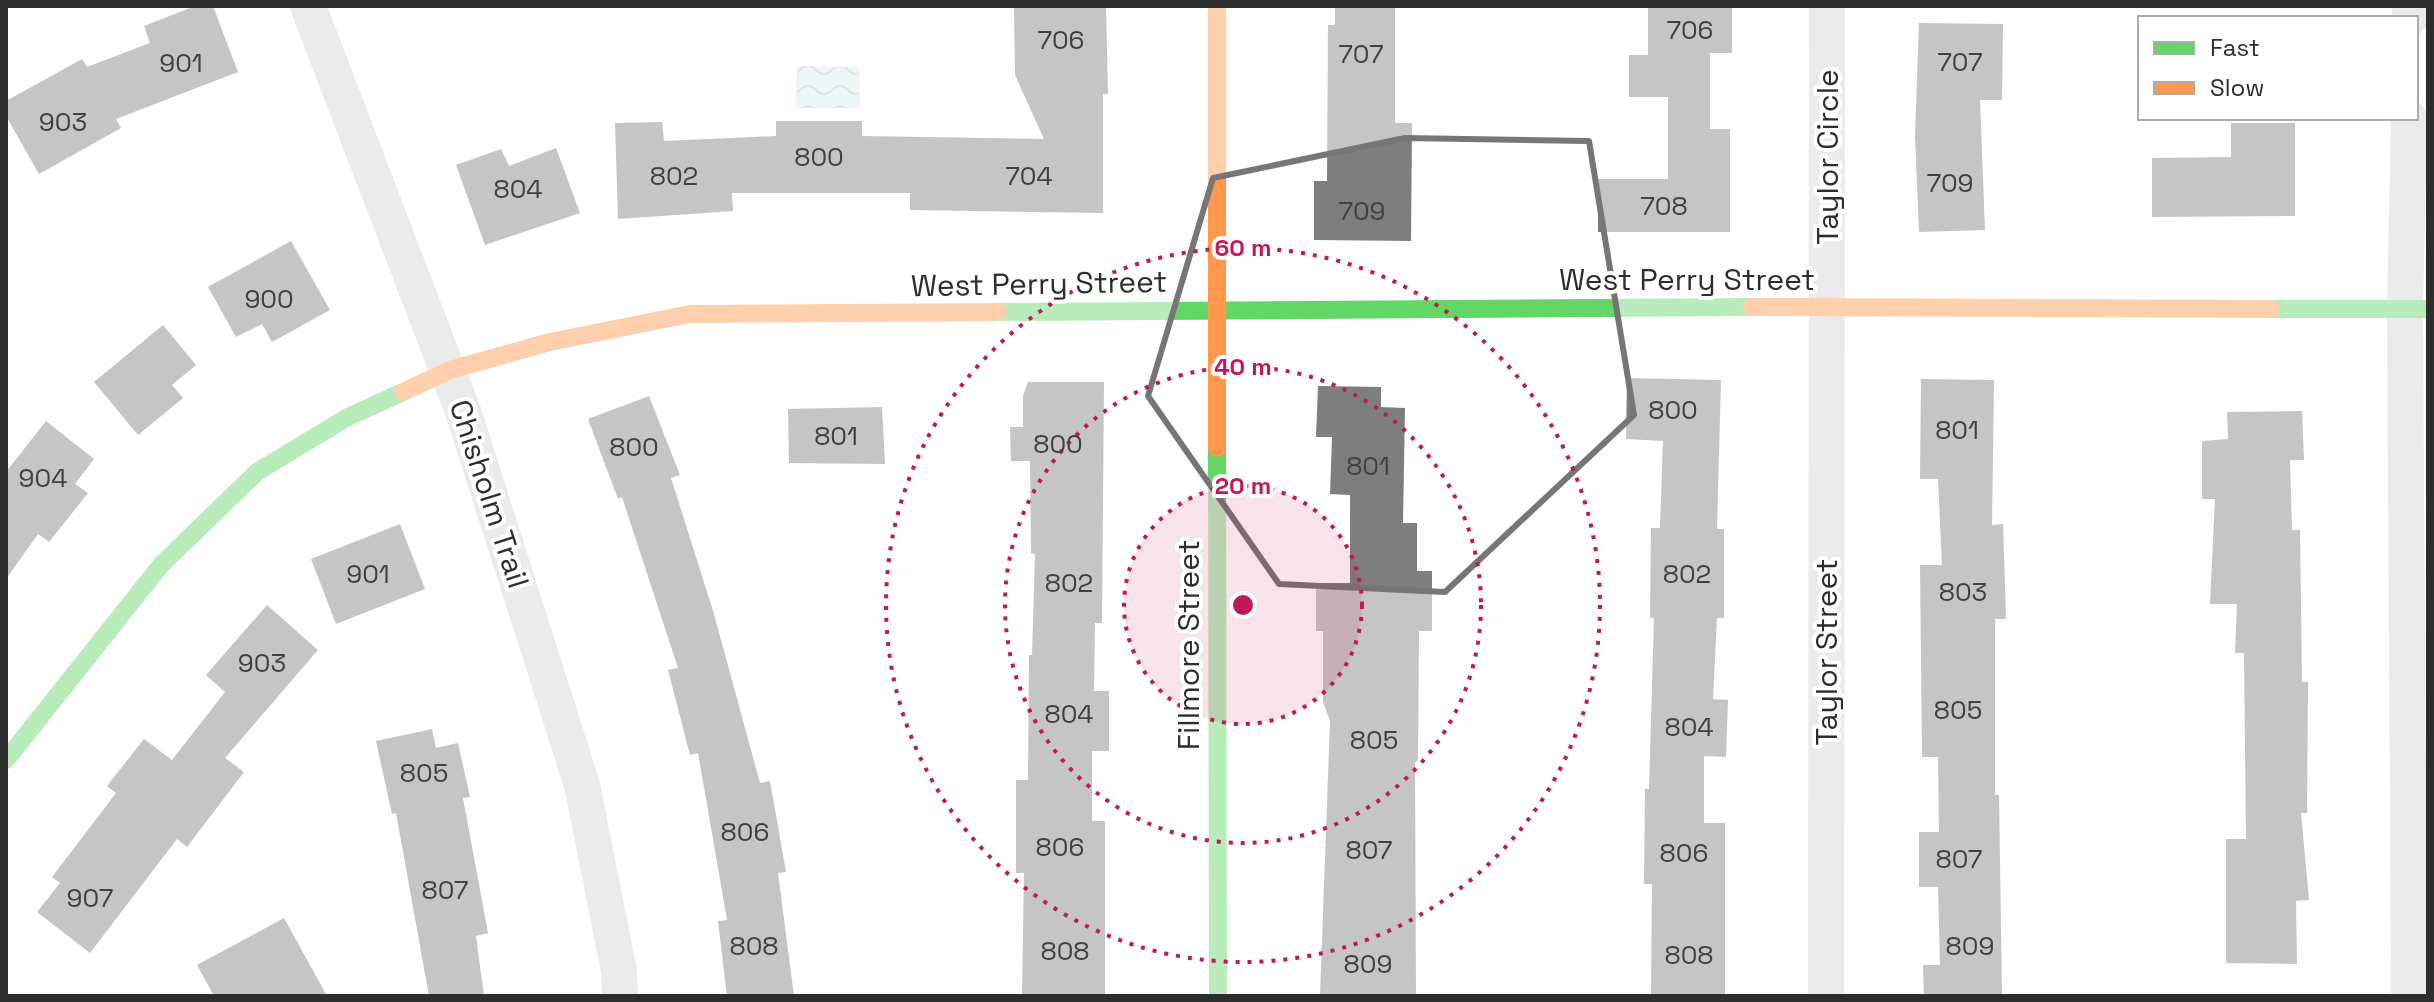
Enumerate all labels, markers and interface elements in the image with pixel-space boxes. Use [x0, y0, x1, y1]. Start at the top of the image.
house number: 706 [1666, 13, 1714, 47]
legend [2138, 16, 2418, 120]
house number: 706 [1037, 23, 1085, 57]
text: Fast [2210, 32, 2260, 63]
house number: 707 [1338, 37, 1384, 71]
house number: 707 [1937, 45, 1983, 79]
house number: 901 [159, 46, 203, 80]
street label: Taylor Circle [1808, 69, 1847, 245]
text: Slow [2210, 72, 2264, 103]
house number: 903 [39, 105, 87, 139]
house number: 800 [794, 140, 844, 174]
house number: 802 [650, 159, 698, 193]
house number: 704 [1005, 159, 1053, 193]
house number: 709 [1926, 166, 1974, 200]
house number: 804 [493, 172, 543, 206]
house number: 708 [1640, 189, 1688, 223]
house number: 709 [1338, 194, 1386, 228]
text: 60 m [1215, 232, 1271, 263]
street label: West Perry Street [1559, 260, 1815, 299]
street label: West Perry Street [911, 262, 1167, 305]
house number: 900 [244, 282, 294, 316]
text: 40 m [1214, 351, 1272, 382]
house number: 800 [1648, 393, 1698, 427]
street label: Chisholm Trail [441, 395, 538, 593]
house number: 801 [1935, 413, 1979, 447]
house number: 801 [814, 419, 858, 453]
house number: 800 [1033, 427, 1083, 461]
house number: 800 [609, 430, 659, 464]
house number: 801 [1346, 449, 1390, 483]
house number: 904 [19, 461, 67, 495]
text: 20 m [1215, 470, 1271, 501]
street label: Fillmore Street [1169, 540, 1208, 750]
house number: 901 [346, 557, 390, 591]
house number: 802 [1663, 557, 1711, 591]
street label: Taylor Street [1807, 559, 1846, 745]
house number: 802 [1045, 566, 1093, 600]
house number: 803 [1939, 575, 1987, 609]
centre of rings [1229, 591, 1257, 619]
house number: 903 [238, 646, 286, 680]
house number: 805 [1934, 693, 1982, 727]
house number: 804 [1044, 697, 1094, 731]
house number: 804 [1664, 710, 1714, 744]
house number: 805 [1350, 723, 1398, 757]
house number: 805 [400, 756, 448, 790]
house number: 806 [721, 815, 769, 849]
house number: 806 [1036, 830, 1084, 864]
house number: 807 [1345, 833, 1393, 867]
house number: 806 [1660, 836, 1708, 870]
house number: 807 [1935, 842, 1983, 876]
house number: 807 [421, 873, 469, 907]
house number: 907 [67, 881, 113, 915]
house number: 808 [729, 929, 779, 963]
house number: 809 [1946, 929, 1994, 963]
house number: 808 [1040, 934, 1090, 968]
house number: 808 [1664, 938, 1714, 972]
house number: 809 [1344, 947, 1392, 981]

